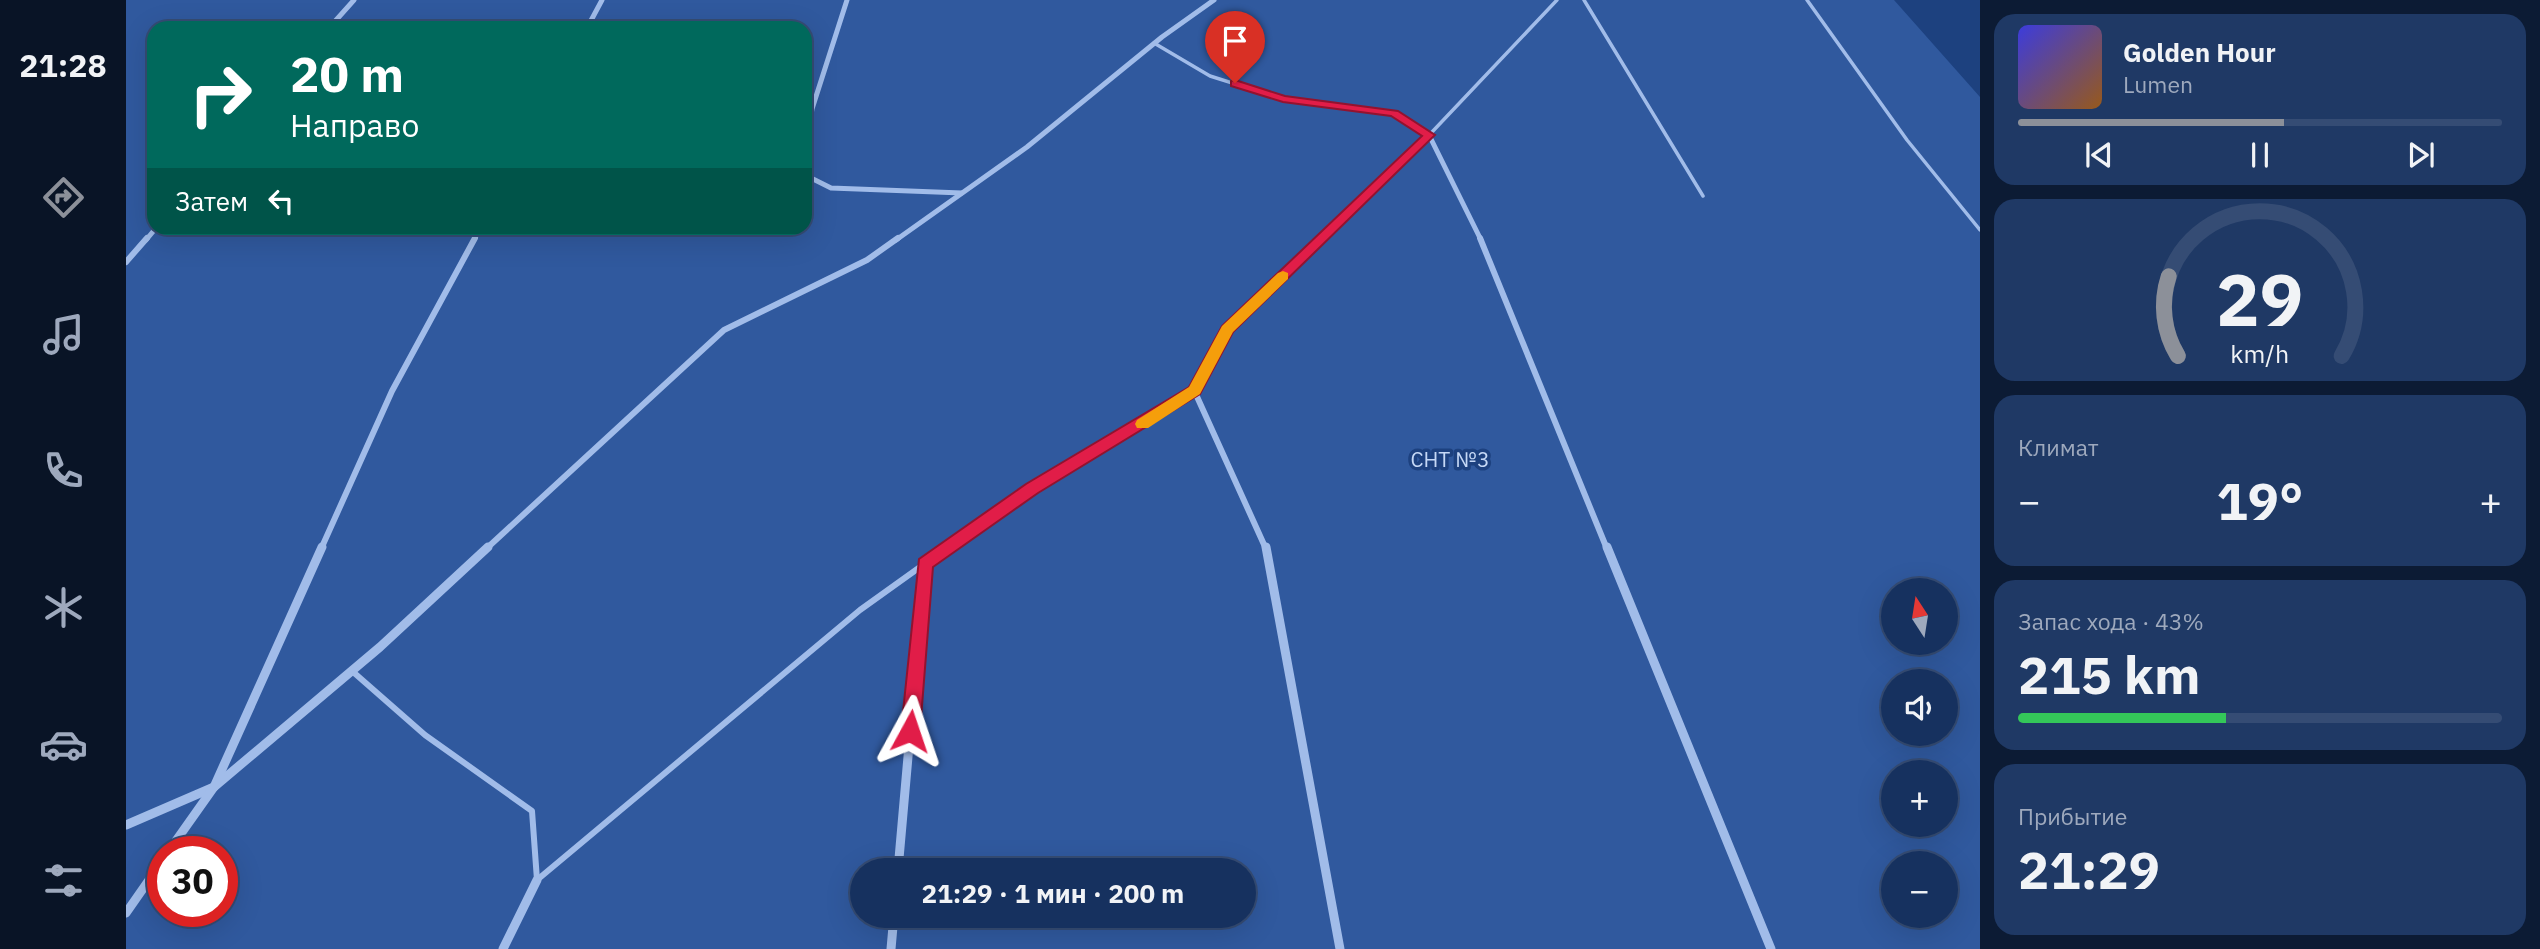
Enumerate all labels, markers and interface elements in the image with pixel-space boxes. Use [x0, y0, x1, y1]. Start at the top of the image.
pin [1205, 11, 1265, 83]
icon: arrive [1216, 22, 1254, 60]
text: Golden Hour [2123, 35, 2276, 69]
text: 20 m [290, 42, 404, 105]
text: 21:28 [19, 44, 107, 86]
icon: right [175, 49, 266, 140]
text: Lumen [2123, 69, 2193, 99]
text: Направо [290, 104, 419, 146]
icon: previous [2080, 136, 2118, 174]
icon: pause [2241, 136, 2279, 174]
icon: next [2402, 136, 2440, 174]
icon: directions [39, 173, 88, 222]
icon: left [262, 182, 300, 220]
text: Затем [175, 184, 248, 218]
text: 29 [2216, 251, 2304, 346]
icon: music [39, 310, 88, 359]
text: km/h [2231, 337, 2289, 370]
text: Климат [2018, 432, 2099, 462]
park label: СНТ №3 [1410, 445, 1490, 473]
icon: phone [39, 446, 88, 495]
text: 19° [2217, 467, 2303, 534]
text: − [2018, 476, 2041, 525]
text: + [2479, 476, 2502, 525]
north arrow [1881, 578, 1958, 654]
map controls [1881, 578, 1958, 928]
icon: climate [39, 583, 88, 632]
text: Запас хода · 43% [2018, 606, 2204, 636]
text: 215 km [2018, 641, 2200, 708]
button: sound [1881, 669, 1958, 746]
position arrow [873, 694, 947, 768]
icon: car [39, 720, 88, 769]
button: + [1881, 760, 1958, 837]
text: Прибытие [2018, 801, 2127, 831]
speed limit sign: 30 [147, 836, 238, 927]
text: 21:29 [2018, 836, 2160, 903]
button: − [1881, 851, 1958, 928]
icon: filters [39, 856, 88, 905]
text: 21:29 · 1 мин · 200 m [922, 876, 1184, 910]

